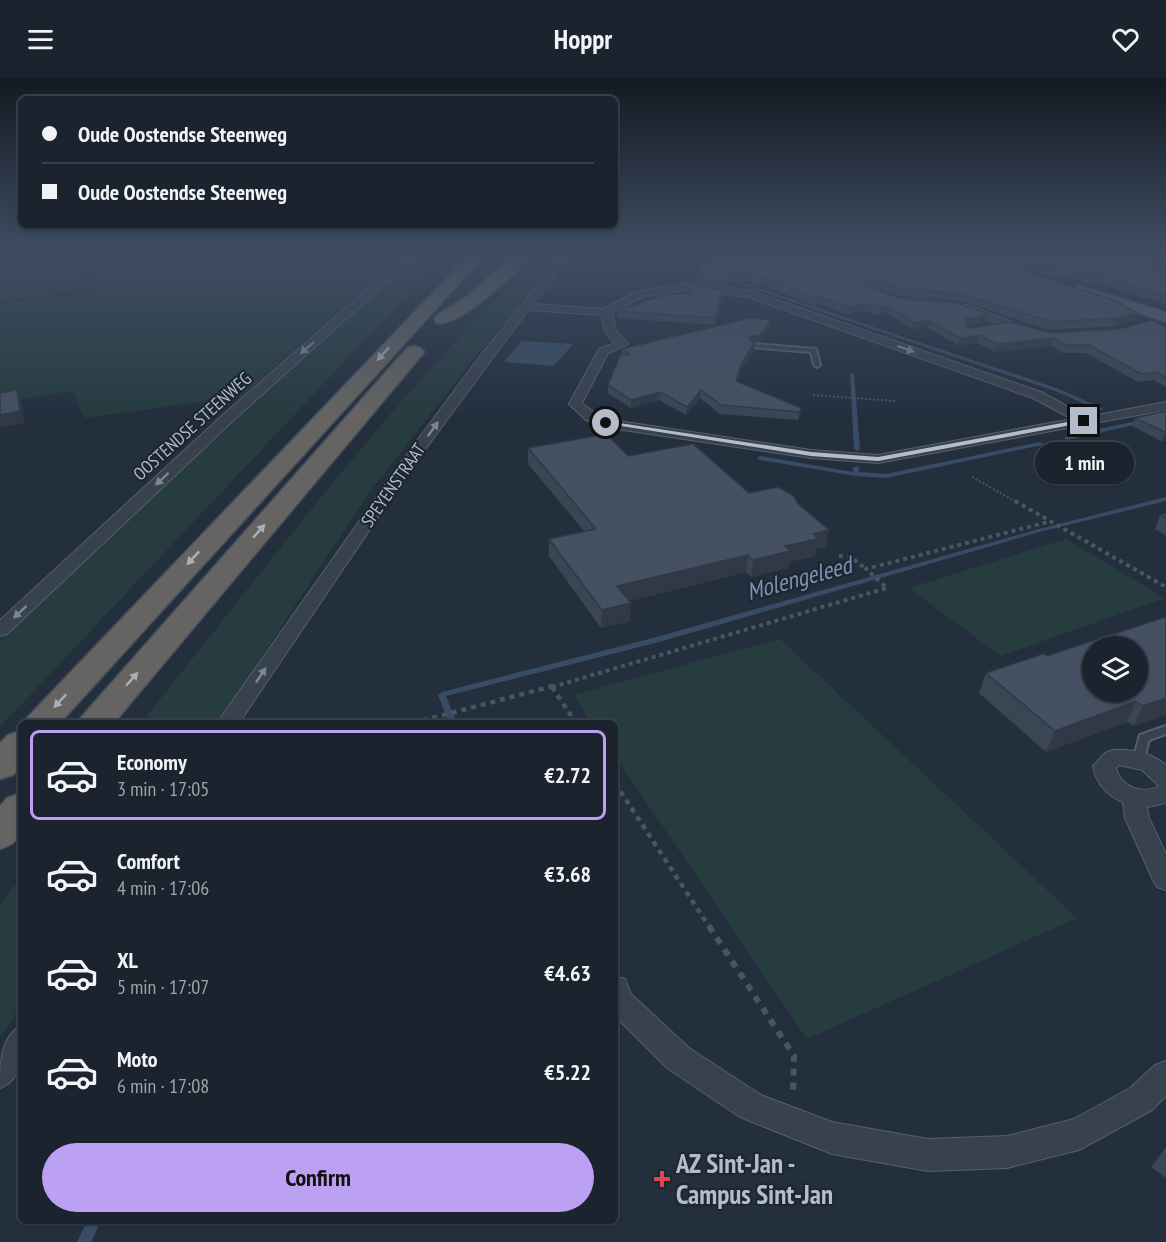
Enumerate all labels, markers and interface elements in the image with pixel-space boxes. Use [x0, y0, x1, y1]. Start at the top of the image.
text: Hoppr [554, 22, 612, 56]
icon: menu [24, 23, 57, 56]
icon: heart [1109, 23, 1142, 56]
text: Oude Oostendse Steenweg [78, 120, 287, 148]
text: Oude Oostendse Steenweg [78, 178, 287, 206]
one-way arrow [300, 341, 315, 354]
one-way arrow [897, 345, 915, 355]
one-way arrow [376, 346, 390, 361]
street label: OOSTENDSE STEENWEG [128, 367, 256, 485]
route end [1070, 407, 1097, 434]
route start [592, 409, 619, 436]
one-way arrow [426, 421, 438, 436]
street label: SPEYENSTRAAT [356, 439, 430, 531]
callout: 1 min [1034, 442, 1134, 484]
text: 1 min [1064, 450, 1105, 476]
one-way arrow [155, 472, 170, 485]
one-way arrow [252, 524, 265, 539]
water label: Molengeleed [743, 548, 858, 607]
one-way arrow [187, 550, 200, 565]
one-way arrow [12, 605, 27, 619]
map controls [1082, 636, 1148, 702]
button: layers [1082, 636, 1148, 702]
one-way arrow [255, 667, 267, 683]
one-way arrow [125, 672, 138, 687]
one-way arrow [54, 693, 67, 708]
icon: car [45, 748, 99, 802]
text: Economy [117, 748, 187, 776]
text: €2.72 [544, 761, 591, 789]
text: 3 min · 17:05 [117, 776, 209, 802]
icon: car [45, 847, 99, 901]
text: Comfort [117, 847, 180, 875]
text: €3.68 [544, 860, 591, 888]
text: 4 min · 17:06 [117, 875, 209, 901]
icon: car [45, 946, 99, 1000]
text: XL [117, 946, 138, 974]
text: €4.63 [544, 959, 591, 987]
text: 5 min · 17:07 [117, 974, 209, 1000]
icon: car [45, 1045, 99, 1099]
text: Moto [117, 1045, 158, 1073]
text: €5.22 [544, 1058, 591, 1086]
text: 6 min · 17:08 [117, 1073, 209, 1099]
button: Confirm [42, 1143, 594, 1212]
place label: AZ Sint-Jan - Campus Sint-Jan [675, 1146, 833, 1211]
marker: AZ Sint-Jan - Campus Sint-Jan [653, 1170, 671, 1188]

